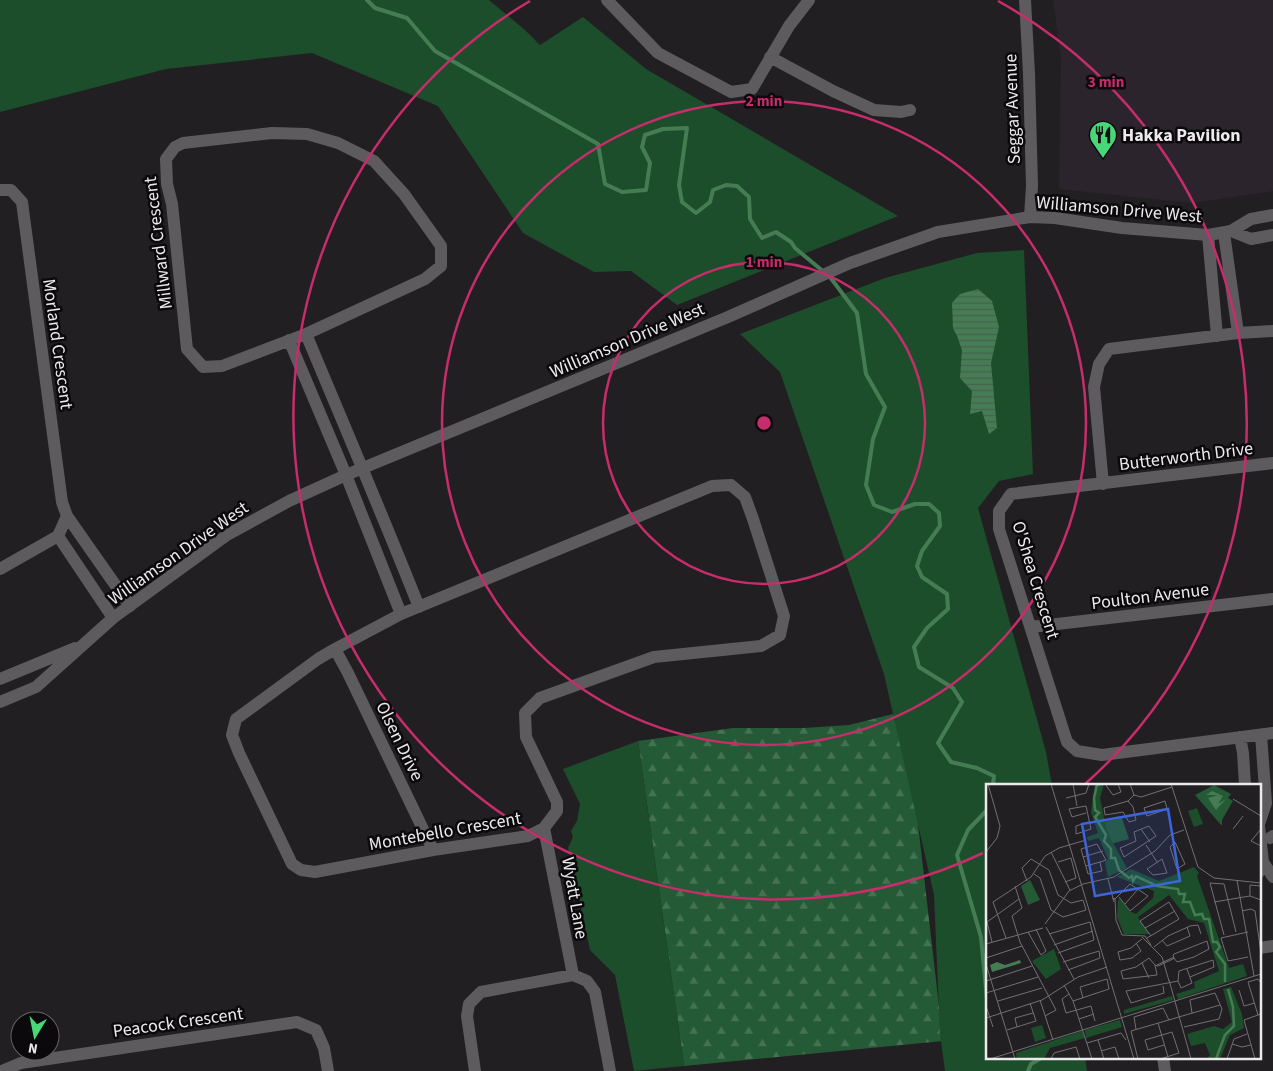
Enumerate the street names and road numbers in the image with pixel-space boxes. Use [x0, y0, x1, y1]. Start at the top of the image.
street label: Seggar Avenue [998, 53, 1027, 165]
street label: Millward Crescent [138, 175, 179, 311]
street label: Williamson Drive West [1035, 190, 1203, 229]
street label: Morland Crescent [36, 277, 79, 411]
street label: Williamson Drive West [546, 297, 708, 384]
street label: Butterworth Drive [1118, 436, 1255, 477]
street label: Williamson Drive West [103, 496, 253, 611]
street label: O'Shea Crescent [1006, 518, 1065, 642]
street label: Poulton Avenue [1090, 577, 1210, 616]
street label: Olsen Drive [370, 697, 430, 785]
street label: Montebello Crescent [367, 806, 523, 857]
street label: Wyatt Lane [555, 855, 594, 941]
street label: Peacock Crescent [111, 1001, 245, 1044]

